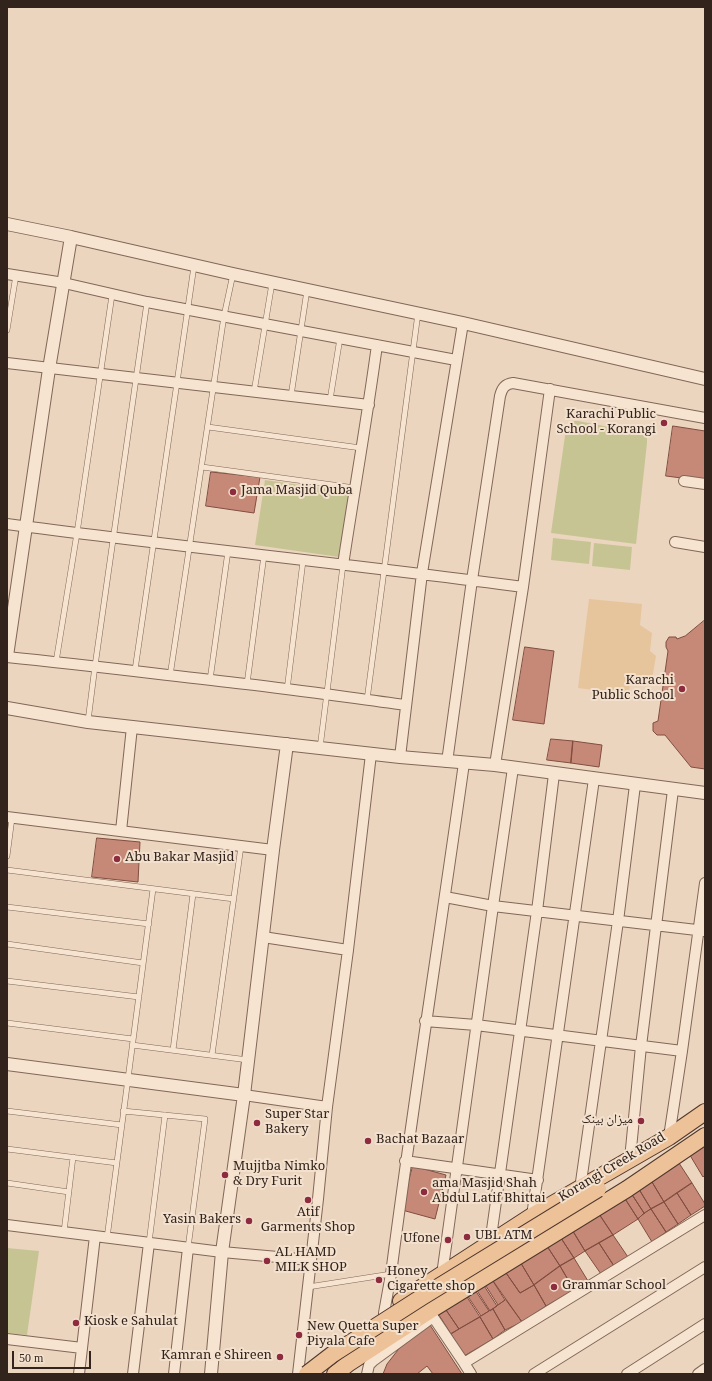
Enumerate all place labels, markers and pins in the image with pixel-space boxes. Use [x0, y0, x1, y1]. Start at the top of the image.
place label: Karachi Public School - Korangi [556, 408, 656, 439]
marker: Karachi Public School - Korangi [659, 418, 669, 428]
place label: Jama Masjid Quba [241, 484, 353, 500]
marker: Jama Masjid Quba [228, 487, 238, 497]
place label: Karachi Public School [592, 674, 674, 705]
marker: Karachi Public School [677, 684, 687, 694]
place label: Abu Bakar Masjid [125, 851, 234, 867]
marker: Abu Bakar Masjid [112, 854, 122, 864]
place label: Super Star Bakery [265, 1108, 329, 1139]
place label: میزان بینک [581, 1113, 633, 1129]
marker: میزان بینک [636, 1116, 646, 1126]
marker: Super Star Bakery [252, 1118, 262, 1128]
place label: Bachat Bazaar [376, 1133, 464, 1149]
marker: Bachat Bazaar [363, 1136, 373, 1146]
place label: Mujjtba Nimko & Dry Furit [233, 1160, 325, 1191]
marker: Mujjtba Nimko & Dry Furit [220, 1170, 230, 1180]
place label: ama Masjid Shah Abdul Latif Bhittai [432, 1177, 546, 1208]
marker: ama Masjid Shah Abdul Latif Bhittai [419, 1187, 429, 1197]
marker: Atif Garments Shop [303, 1195, 313, 1205]
place label: Atif Garments Shop [261, 1206, 355, 1237]
place label: Yasin Bakers [163, 1213, 241, 1229]
marker: Yasin Bakers [244, 1216, 254, 1226]
place label: UBL ATM [475, 1229, 532, 1245]
place label: Ufone [403, 1232, 440, 1248]
marker: UBL ATM [462, 1232, 472, 1242]
marker: Ufone [443, 1235, 453, 1245]
place label: AL HAMD MILK SHOP [275, 1246, 347, 1277]
marker: AL HAMD MILK SHOP [262, 1256, 272, 1266]
place label: Honey Cigarette shop [387, 1265, 475, 1296]
marker: Honey Cigarette shop [374, 1275, 384, 1285]
place label: Grammar School [562, 1279, 666, 1295]
marker: Grammar School [549, 1282, 559, 1292]
place label: Kiosk e Sahulat [84, 1315, 178, 1331]
marker: Kiosk e Sahulat [71, 1318, 81, 1328]
place label: New Quetta Super Piyala Cafe [307, 1320, 419, 1351]
marker: New Quetta Super Piyala Cafe [294, 1330, 304, 1340]
place label: Kamran e Shireen [161, 1349, 272, 1365]
marker: Kamran e Shireen [275, 1352, 285, 1362]

